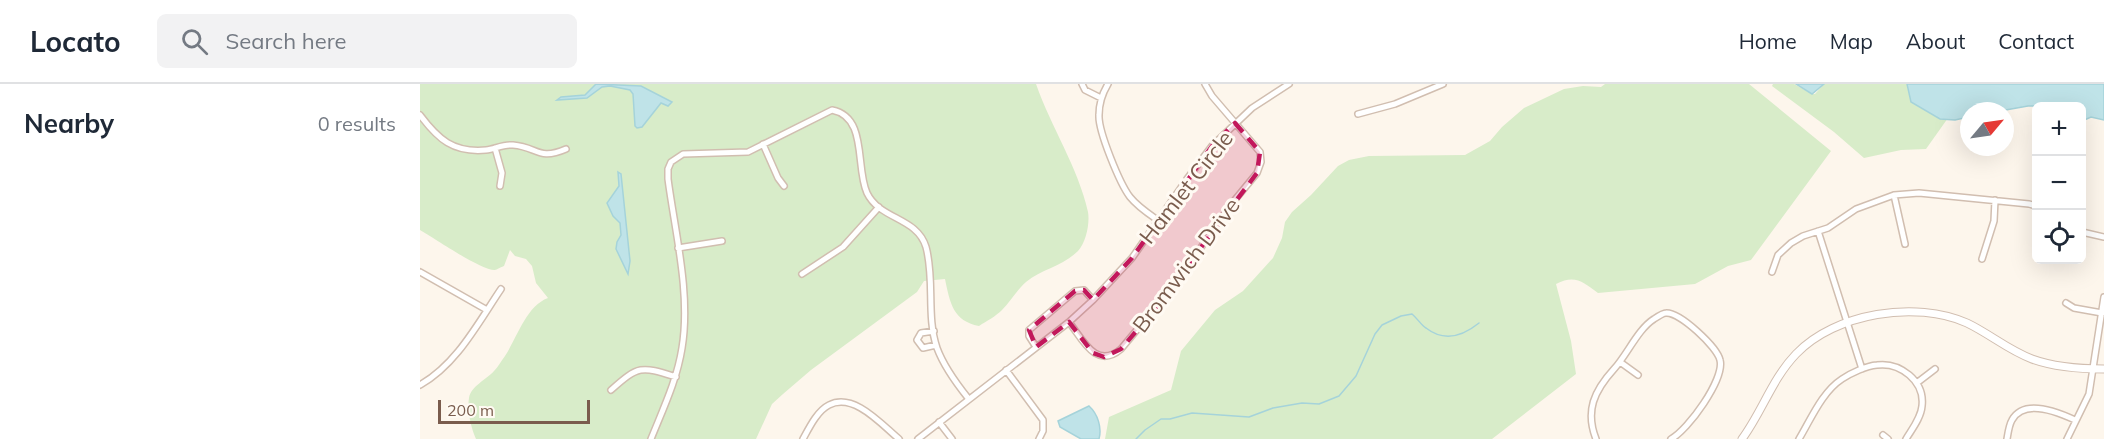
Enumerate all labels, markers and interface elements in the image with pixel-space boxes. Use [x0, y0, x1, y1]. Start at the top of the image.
search box [157, 14, 577, 68]
text: Locato [30, 24, 121, 59]
icon: search [178, 25, 211, 58]
text: Search here [226, 27, 346, 55]
text: Home [1739, 28, 1797, 54]
text: Map [1830, 28, 1873, 54]
text: About [1906, 28, 1965, 54]
text: Contact [1998, 28, 2074, 54]
north arrow [1960, 102, 2014, 156]
map controls [2032, 102, 2086, 264]
button: + [2032, 102, 2086, 156]
text: Nearby [24, 107, 114, 140]
text: 0 results [318, 111, 396, 136]
street label: Hamlet Circle [1133, 125, 1239, 249]
button: − [2032, 156, 2086, 210]
street label: Bromwich Drive [1126, 192, 1246, 338]
button: locate [2032, 210, 2086, 264]
scale bar [438, 397, 590, 424]
text: 200 m [447, 400, 494, 420]

